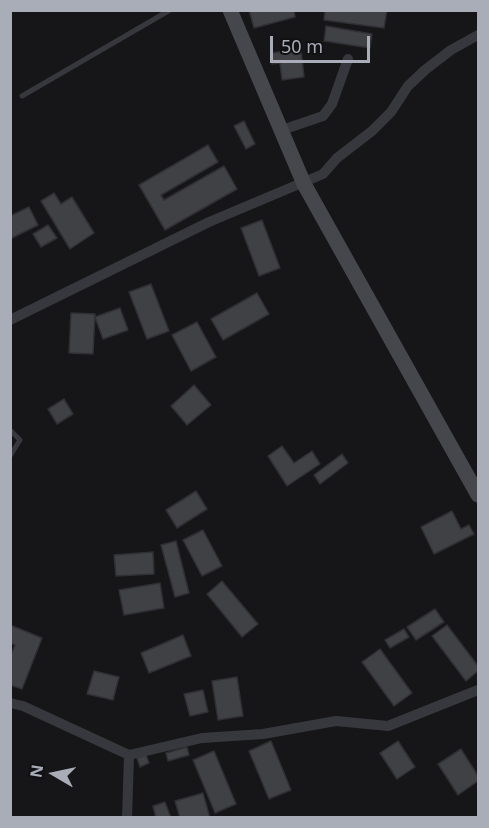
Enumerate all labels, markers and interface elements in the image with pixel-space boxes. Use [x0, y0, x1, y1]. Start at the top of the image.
scale bar [273, 24, 374, 62]
text: 50 m [281, 34, 323, 58]
north arrow [24, 744, 84, 804]
text: N [24, 763, 48, 779]

